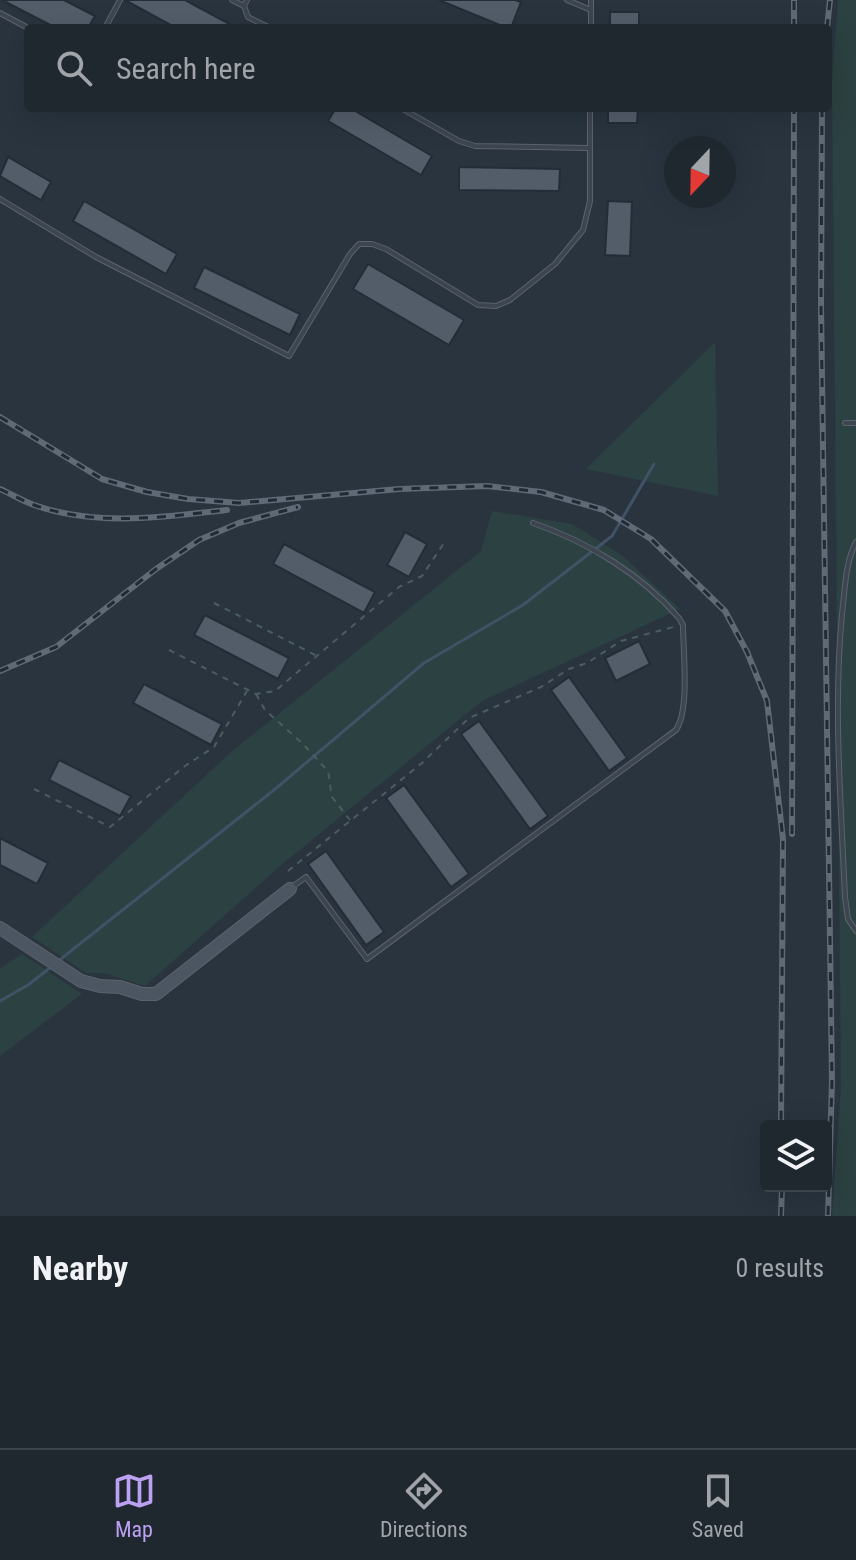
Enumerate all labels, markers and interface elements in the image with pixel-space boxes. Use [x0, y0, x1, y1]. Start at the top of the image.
search box [24, 24, 832, 112]
icon: search [52, 46, 96, 90]
text: Search here [116, 51, 256, 86]
north arrow [664, 136, 736, 208]
map controls [760, 1120, 832, 1192]
button: layers [760, 1120, 832, 1192]
text: Nearby [32, 1248, 128, 1288]
text: 0 results [735, 1253, 824, 1283]
tab: Map [112, 1469, 156, 1542]
tab: Directions [380, 1469, 468, 1542]
tab: Saved [692, 1469, 744, 1542]

